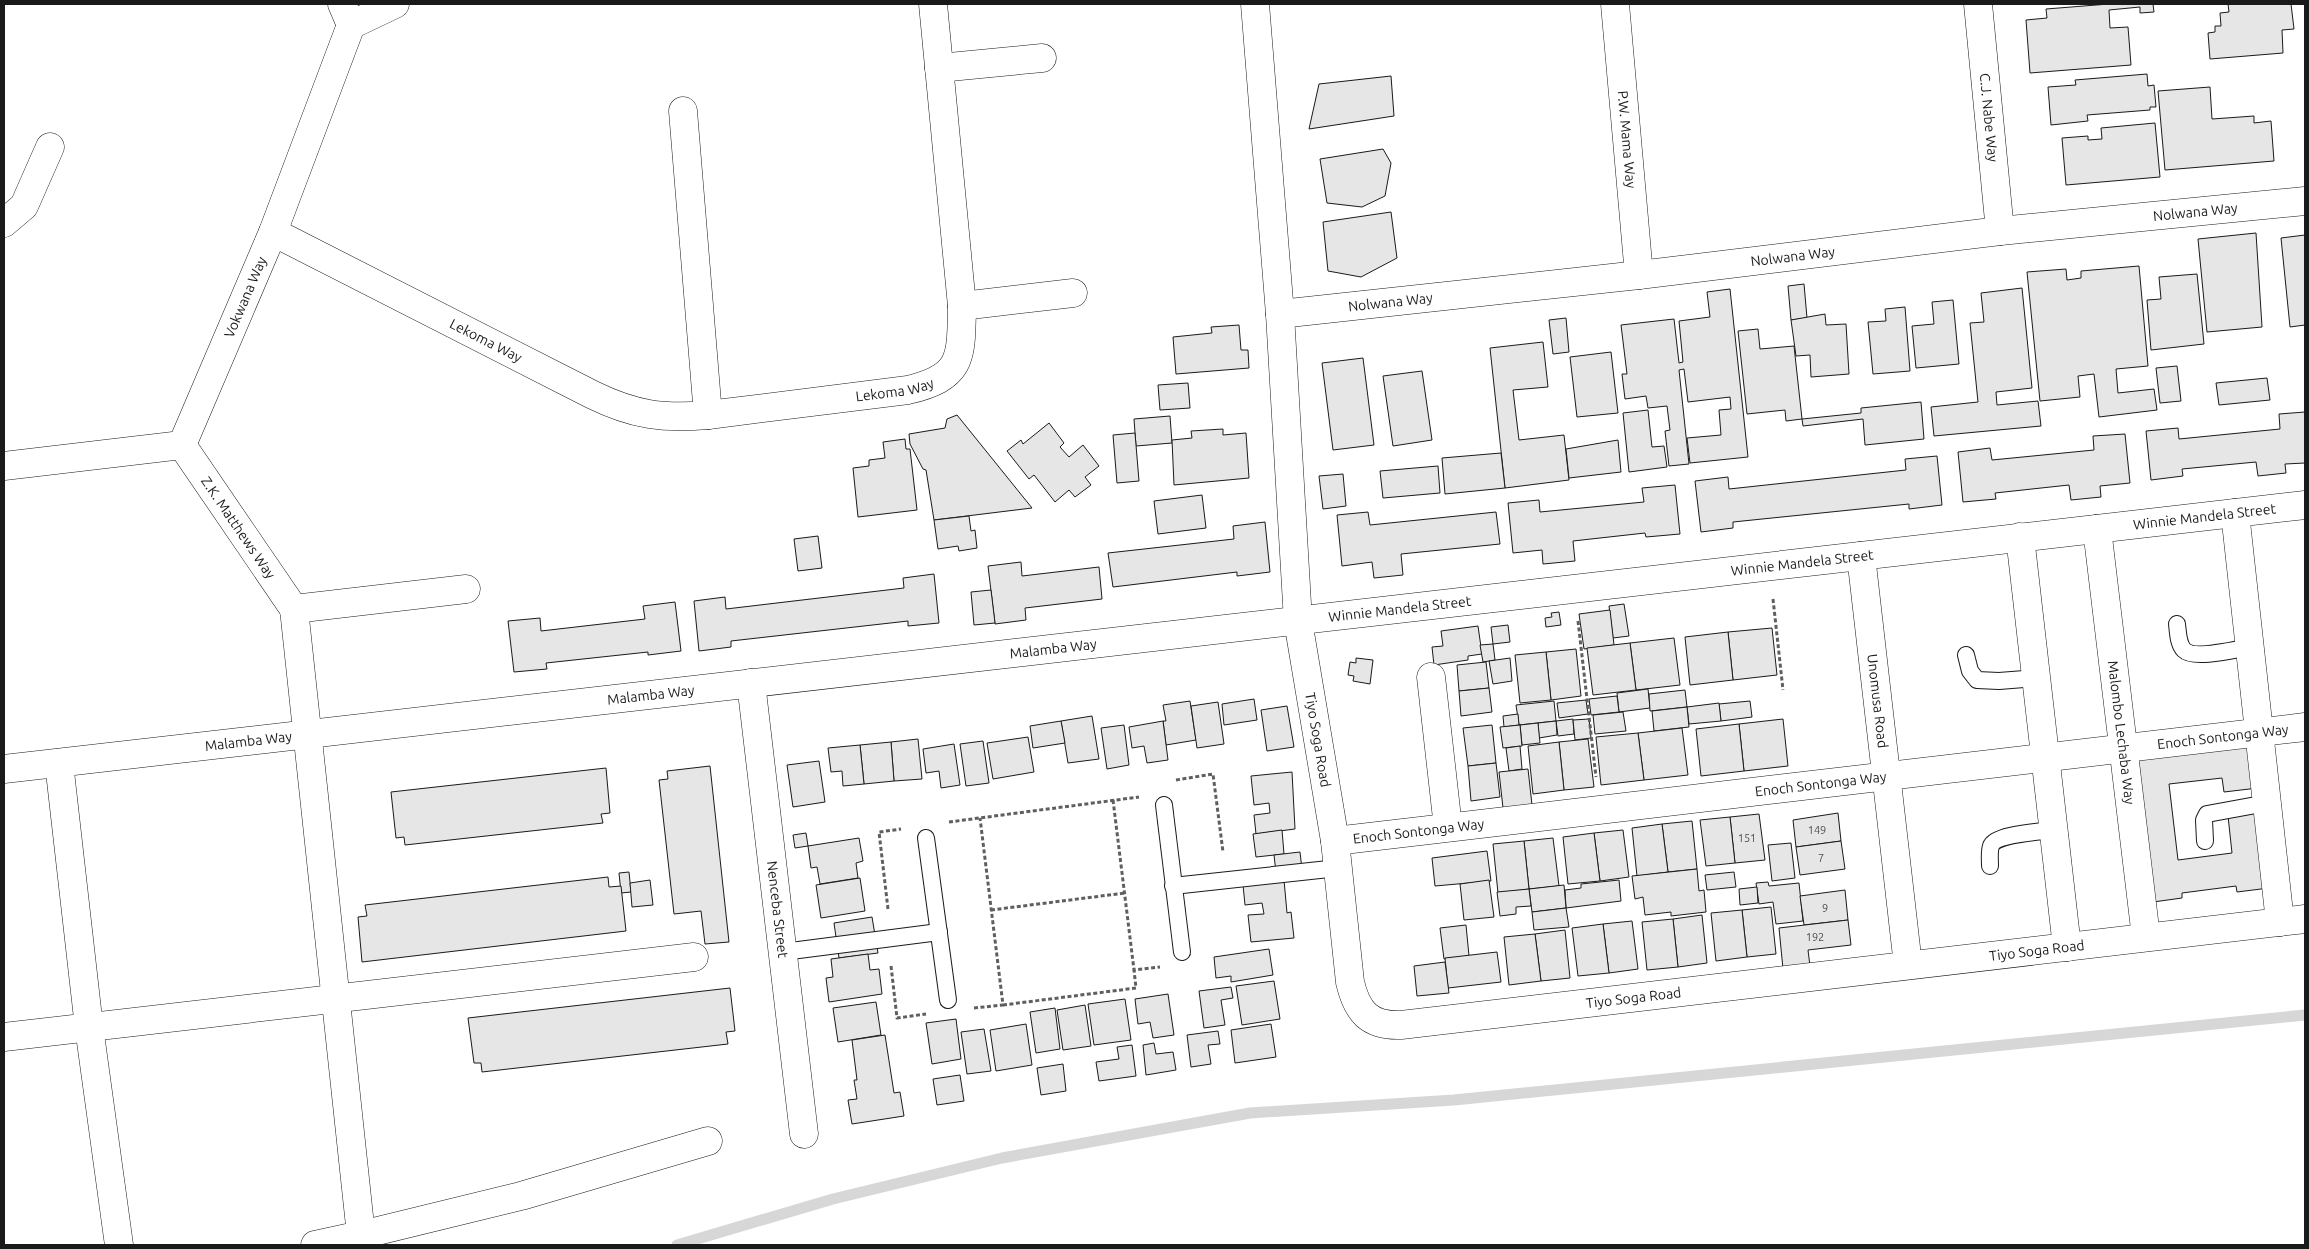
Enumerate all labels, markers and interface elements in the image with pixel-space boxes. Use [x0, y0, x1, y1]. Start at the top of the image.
street label: C.J. Nabe Way [1977, 72, 2001, 163]
street label: P.W. Mama Way [1615, 90, 1639, 189]
street label: Nolwana Way [2152, 200, 2239, 224]
street label: Nolwana Way [1750, 243, 1836, 269]
street label: Vokwana Way [221, 254, 270, 340]
street label: Nolwana Way [1347, 289, 1434, 315]
street label: Lekoma Way [447, 315, 525, 366]
street label: Lekoma Way [855, 375, 936, 404]
street label: Z.K. Matthews Way [198, 474, 279, 582]
street label: Winnie Mandela Street [2132, 500, 2277, 533]
street label: Winnie Mandela Street [1730, 547, 1875, 579]
street label: Winnie Mandela Street [1328, 593, 1473, 625]
street label: Malamba Way [1009, 636, 1098, 662]
street label: Unomusa Road [1864, 653, 1891, 749]
street label: Malombo Lechaba Way [2105, 660, 2138, 806]
street label: Malamba Way [606, 682, 695, 708]
street label: Tiyo Soga Road [1302, 691, 1334, 788]
street label: Enoch Sontonga Way [2156, 721, 2290, 752]
street label: Malamba Way [204, 728, 293, 754]
street label: Enoch Sontonga Way [1754, 768, 1887, 800]
street label: Enoch Sontonga Way [1352, 816, 1485, 847]
house number: 149 [1808, 824, 1826, 836]
house number: 151 [1738, 832, 1756, 844]
house number: 7 [1818, 852, 1824, 864]
street label: Nenceba Street [764, 860, 791, 959]
house number: 9 [1822, 902, 1828, 914]
house number: 192 [1806, 931, 1824, 943]
street label: Tiyo Soga Road [1988, 937, 2085, 964]
street label: Tiyo Soga Road [1585, 984, 1682, 1011]

